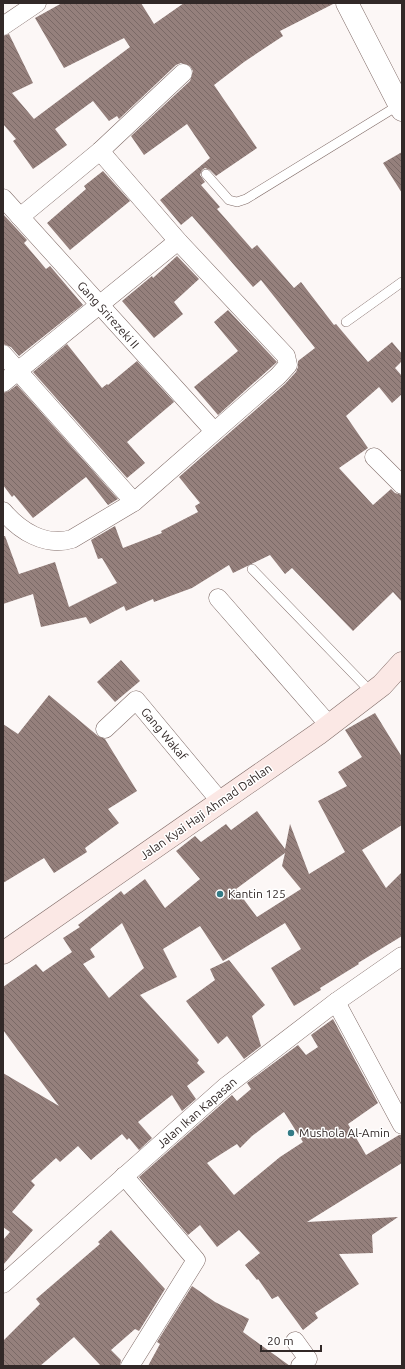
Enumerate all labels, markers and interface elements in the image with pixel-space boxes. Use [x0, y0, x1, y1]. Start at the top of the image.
street label: Gang Srirezeki II [75, 279, 142, 351]
street label: Gang Wakaf [139, 705, 190, 763]
street label: Jalan Kyai Haji Ahmad Dahlan [137, 761, 274, 862]
place label: Kantin 125 [228, 887, 286, 900]
marker: Kantin 125 [215, 889, 225, 899]
street label: Jalan Ikan Kapasan [154, 1075, 239, 1151]
place label: Mushola Al-Amin [299, 1126, 390, 1139]
marker: Mushola Al-Amin [286, 1128, 296, 1138]
scale bar [261, 1327, 321, 1353]
text: 20 m [267, 1334, 294, 1347]

